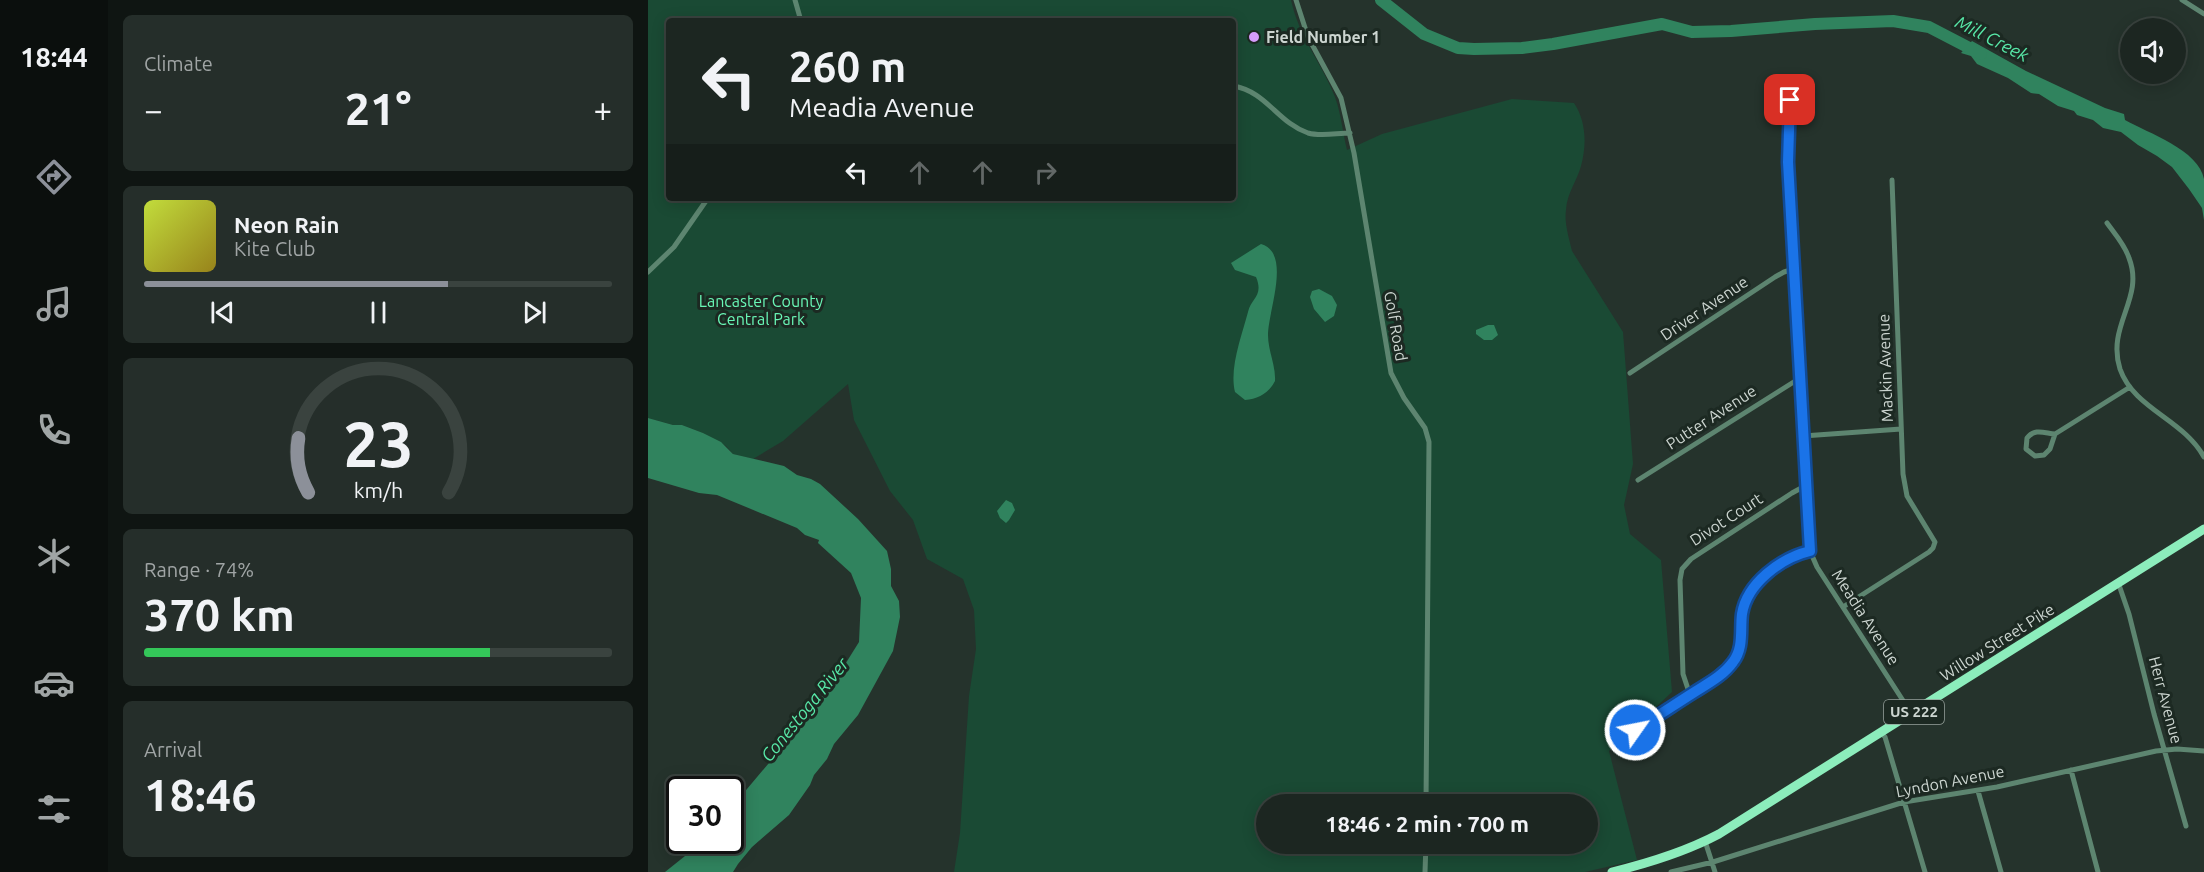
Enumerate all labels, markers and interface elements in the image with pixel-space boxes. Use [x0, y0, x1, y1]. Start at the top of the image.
water label: Mill Creek [1952, 11, 2033, 65]
map controls [2120, 18, 2186, 84]
button: sound [2120, 18, 2186, 84]
place label: Field Number 1 [1266, 28, 1380, 46]
marker: Field Number 1 [1247, 30, 1261, 44]
text: 18:44 [20, 42, 88, 72]
icon: left [690, 42, 768, 120]
text: 260 m [789, 43, 906, 90]
text: Climate [144, 52, 213, 75]
pin [1764, 74, 1815, 125]
text: 21° [345, 83, 411, 134]
icon: arrive [1773, 83, 1806, 116]
text: − [144, 91, 163, 128]
text: + [593, 91, 612, 128]
text: Meadia Avenue [789, 92, 975, 122]
icon: directions [33, 156, 75, 198]
icon: left [840, 156, 873, 189]
icon: ahead [903, 156, 936, 189]
icon: ahead [966, 156, 999, 189]
icon: right [1029, 156, 1062, 189]
text: Neon Rain [234, 212, 339, 237]
text: Kite Club [234, 237, 316, 260]
street label: Driver Avenue [1657, 272, 1751, 344]
icon: music [33, 283, 75, 325]
street label: Golf Road [1381, 290, 1411, 362]
park label: Lancaster County Central Park [699, 292, 823, 328]
icon: previous [206, 296, 239, 329]
icon: pause [362, 296, 395, 329]
icon: next [518, 296, 551, 329]
street label: Mackin Avenue [1874, 314, 1896, 422]
street label: Putter Avenue [1663, 381, 1759, 453]
icon: phone [33, 409, 75, 451]
text: 23 [343, 409, 413, 479]
text: km/h [353, 478, 403, 502]
street label: Divot Court [1686, 488, 1766, 549]
icon: climate [33, 535, 75, 577]
text: Range · 74% [144, 558, 254, 581]
street label: Meadia Avenue [1828, 566, 1904, 668]
text: 370 km [144, 589, 295, 640]
street label: Willow Street Pike [1937, 600, 2057, 684]
water label: Conestoga River [756, 653, 853, 765]
street label: Herr Avenue [2146, 654, 2186, 746]
icon: car [33, 662, 75, 704]
position arrow [1603, 698, 1667, 762]
road number: US 222 [1884, 700, 1944, 724]
text: Arrival [144, 738, 202, 761]
street label: Lyndon Avenue [1894, 762, 2006, 800]
text: 18:46 [144, 769, 257, 820]
speed limit sign: 30 [666, 776, 744, 854]
icon: filters [33, 788, 75, 830]
text: 18:46 · 2 min · 700 m [1325, 811, 1529, 836]

